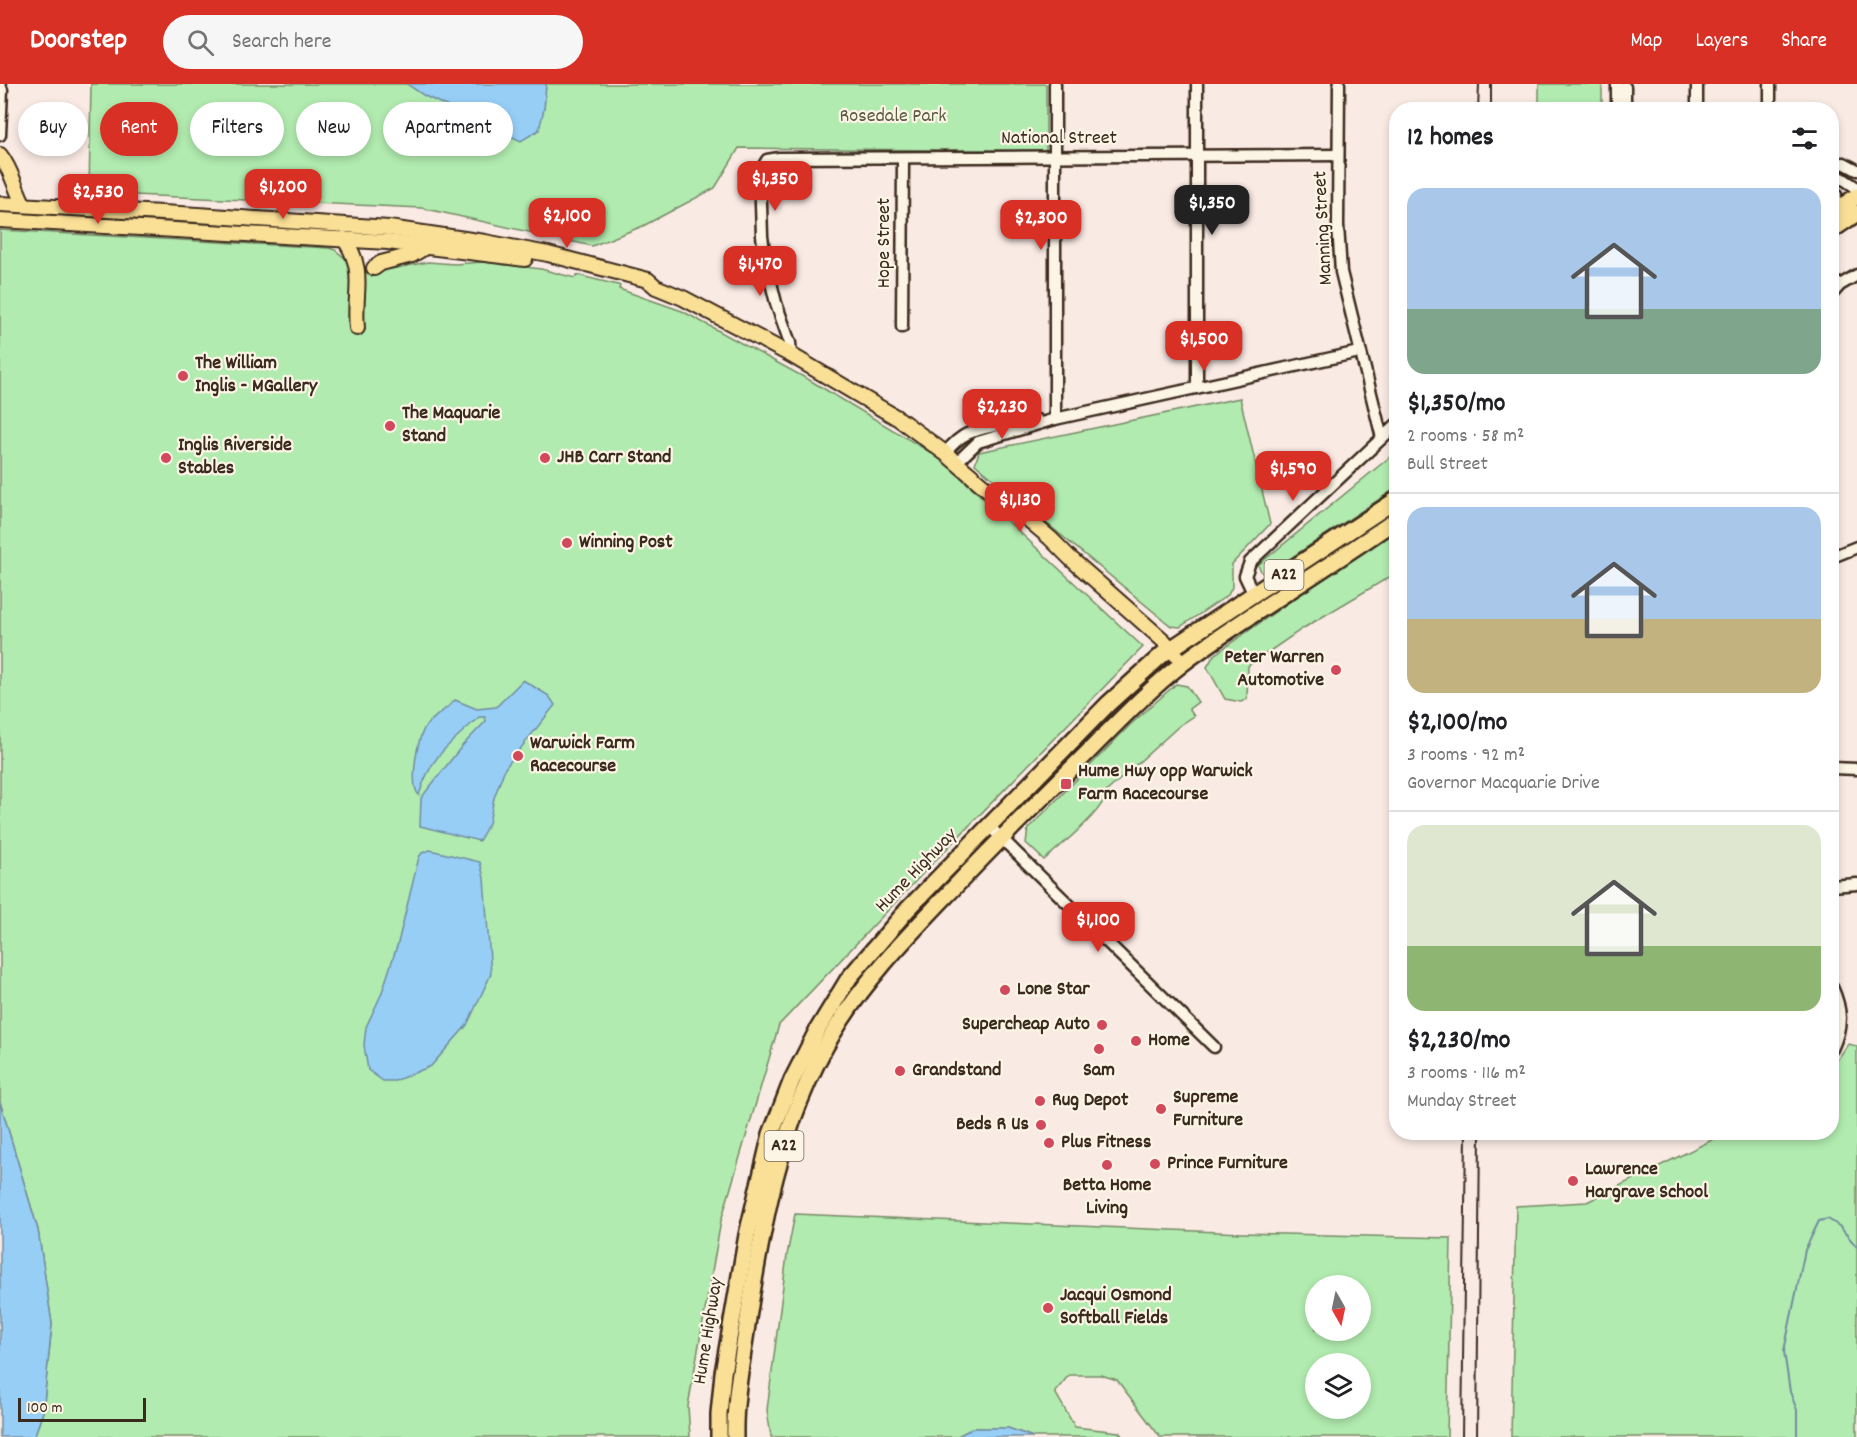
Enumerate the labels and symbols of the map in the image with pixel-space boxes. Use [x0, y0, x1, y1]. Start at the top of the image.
park label: Rosedale Park [840, 103, 946, 131]
street label: National Street [1001, 125, 1117, 153]
pin: $1,350 [726, 161, 824, 212]
pin: $1,200 [234, 169, 332, 220]
street label: Manning Street [1307, 170, 1341, 286]
pin: $2,530 [49, 174, 147, 225]
pin: $1,350 [1163, 185, 1261, 236]
pin: $2,100 [518, 198, 616, 249]
street label: Hope Street [871, 198, 899, 288]
pin: $2,300 [992, 200, 1090, 251]
pin: $1,470 [711, 246, 809, 297]
pin: $1,500 [1155, 321, 1253, 372]
place label: The William Inglis - MGallery [195, 350, 318, 401]
marker: The William Inglis - MGallery [176, 369, 190, 383]
pin: $2,230 [953, 389, 1051, 440]
place label: The Maquarie Stand [402, 400, 501, 451]
marker: The Maquarie Stand [383, 419, 397, 433]
place label: Inglis Riverside Stables [178, 432, 292, 483]
place label: JHB Carr Stand [557, 444, 671, 472]
marker: Inglis Riverside Stables [159, 451, 173, 465]
marker: JHB Carr Stand [538, 451, 552, 465]
pin: $1,590 [1244, 451, 1342, 502]
pin: $1,130 [971, 482, 1069, 533]
place label: Winning Post [579, 529, 673, 557]
marker: Winning Post [560, 536, 574, 550]
road number: A22 [1264, 560, 1304, 590]
place label: Peter Warren Automotive [1224, 644, 1324, 695]
marker: Peter Warren Automotive [1329, 663, 1343, 677]
place label: Warwick Farm Racecourse [530, 730, 635, 781]
marker: Warwick Farm Racecourse [511, 749, 525, 763]
place label: Hume Hwy opp Warwick Farm Racecourse [1078, 758, 1253, 809]
marker: Hume Hwy opp Warwick Farm Racecourse [1059, 777, 1073, 791]
street label: Hume Highway [869, 822, 965, 920]
pin: $1,100 [1049, 902, 1147, 953]
place label: Lone Star [1017, 976, 1090, 1004]
marker: Lone Star [998, 983, 1012, 997]
place label: Supercheap Auto [962, 1011, 1090, 1039]
marker: Supercheap Auto [1095, 1018, 1109, 1032]
place label: Home [1148, 1027, 1190, 1055]
marker: Home [1129, 1034, 1143, 1048]
marker: Sam [1092, 1042, 1106, 1056]
place label: Grandstand [912, 1057, 1001, 1085]
place label: Sam [1083, 1057, 1115, 1085]
marker: Grandstand [893, 1064, 907, 1078]
place label: Supreme Furniture [1173, 1084, 1243, 1135]
place label: Rug Depot [1052, 1087, 1129, 1115]
marker: Rug Depot [1033, 1094, 1047, 1108]
marker: Supreme Furniture [1154, 1102, 1168, 1116]
place label: Beds R Us [956, 1111, 1029, 1139]
marker: Beds R Us [1034, 1118, 1048, 1132]
place label: Plus Fitness [1061, 1129, 1151, 1157]
road number: A22 [764, 1131, 804, 1161]
marker: Plus Fitness [1042, 1136, 1056, 1150]
place label: Prince Furniture [1167, 1150, 1288, 1178]
place label: Lawrence Hargrave School [1585, 1156, 1708, 1207]
marker: Prince Furniture [1148, 1157, 1162, 1171]
marker: Betta Home Living [1100, 1158, 1114, 1172]
place label: Betta Home Living [1063, 1172, 1152, 1223]
marker: Lawrence Hargrave School [1566, 1174, 1580, 1188]
street label: Hume Highway [687, 1275, 731, 1387]
north arrow [1305, 1275, 1371, 1341]
place label: Jacqui Osmond Softball Fields [1060, 1282, 1172, 1333]
marker: Jacqui Osmond Softball Fields [1041, 1301, 1055, 1315]
scale bar [18, 1395, 146, 1422]

